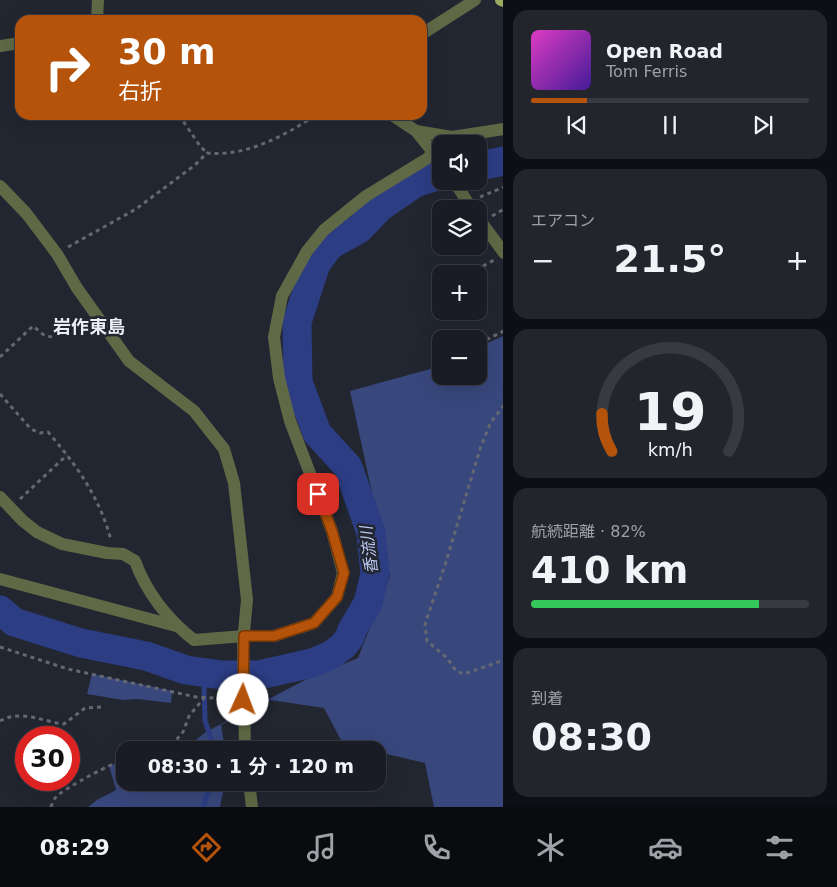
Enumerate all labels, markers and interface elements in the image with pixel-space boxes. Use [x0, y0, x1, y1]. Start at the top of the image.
text: 30 m [118, 32, 215, 72]
icon: right [35, 35, 100, 100]
text: Open Road [606, 40, 723, 62]
text: Tom Ferris [606, 62, 687, 81]
text: 右折 [118, 79, 162, 104]
icon: previous [563, 111, 591, 139]
icon: pause [656, 111, 684, 139]
icon: next [749, 111, 777, 139]
map controls [432, 135, 487, 385]
button: sound [432, 135, 487, 190]
button: layers [432, 200, 487, 255]
text: エアコン [531, 211, 595, 230]
text: 21.5° [614, 237, 726, 281]
text: − [531, 244, 554, 277]
text: + [786, 244, 809, 277]
button: + [432, 265, 487, 320]
district label: 岩作東島 [53, 316, 125, 337]
button: − [432, 330, 487, 385]
text: 19 [634, 382, 706, 442]
text: km/h [647, 439, 693, 460]
pin [297, 473, 339, 515]
icon: arrive [304, 480, 332, 508]
text: 航続距離 · 82% [531, 522, 646, 541]
water label: 香流川 [356, 523, 381, 575]
text: 410 km [531, 548, 688, 592]
position arrow [216, 673, 268, 725]
text: 到着 [531, 689, 563, 708]
text: 08:30 [531, 715, 652, 759]
speed limit sign: 30 [15, 726, 80, 791]
text: 08:30 · 1 分 · 120 m [148, 755, 354, 777]
icon: directions [189, 830, 224, 865]
icon: music [304, 830, 339, 865]
icon: phone [419, 830, 454, 865]
icon: climate [533, 830, 568, 865]
icon: car [648, 830, 683, 865]
icon: filters [762, 830, 797, 865]
text: 08:29 [40, 835, 110, 860]

